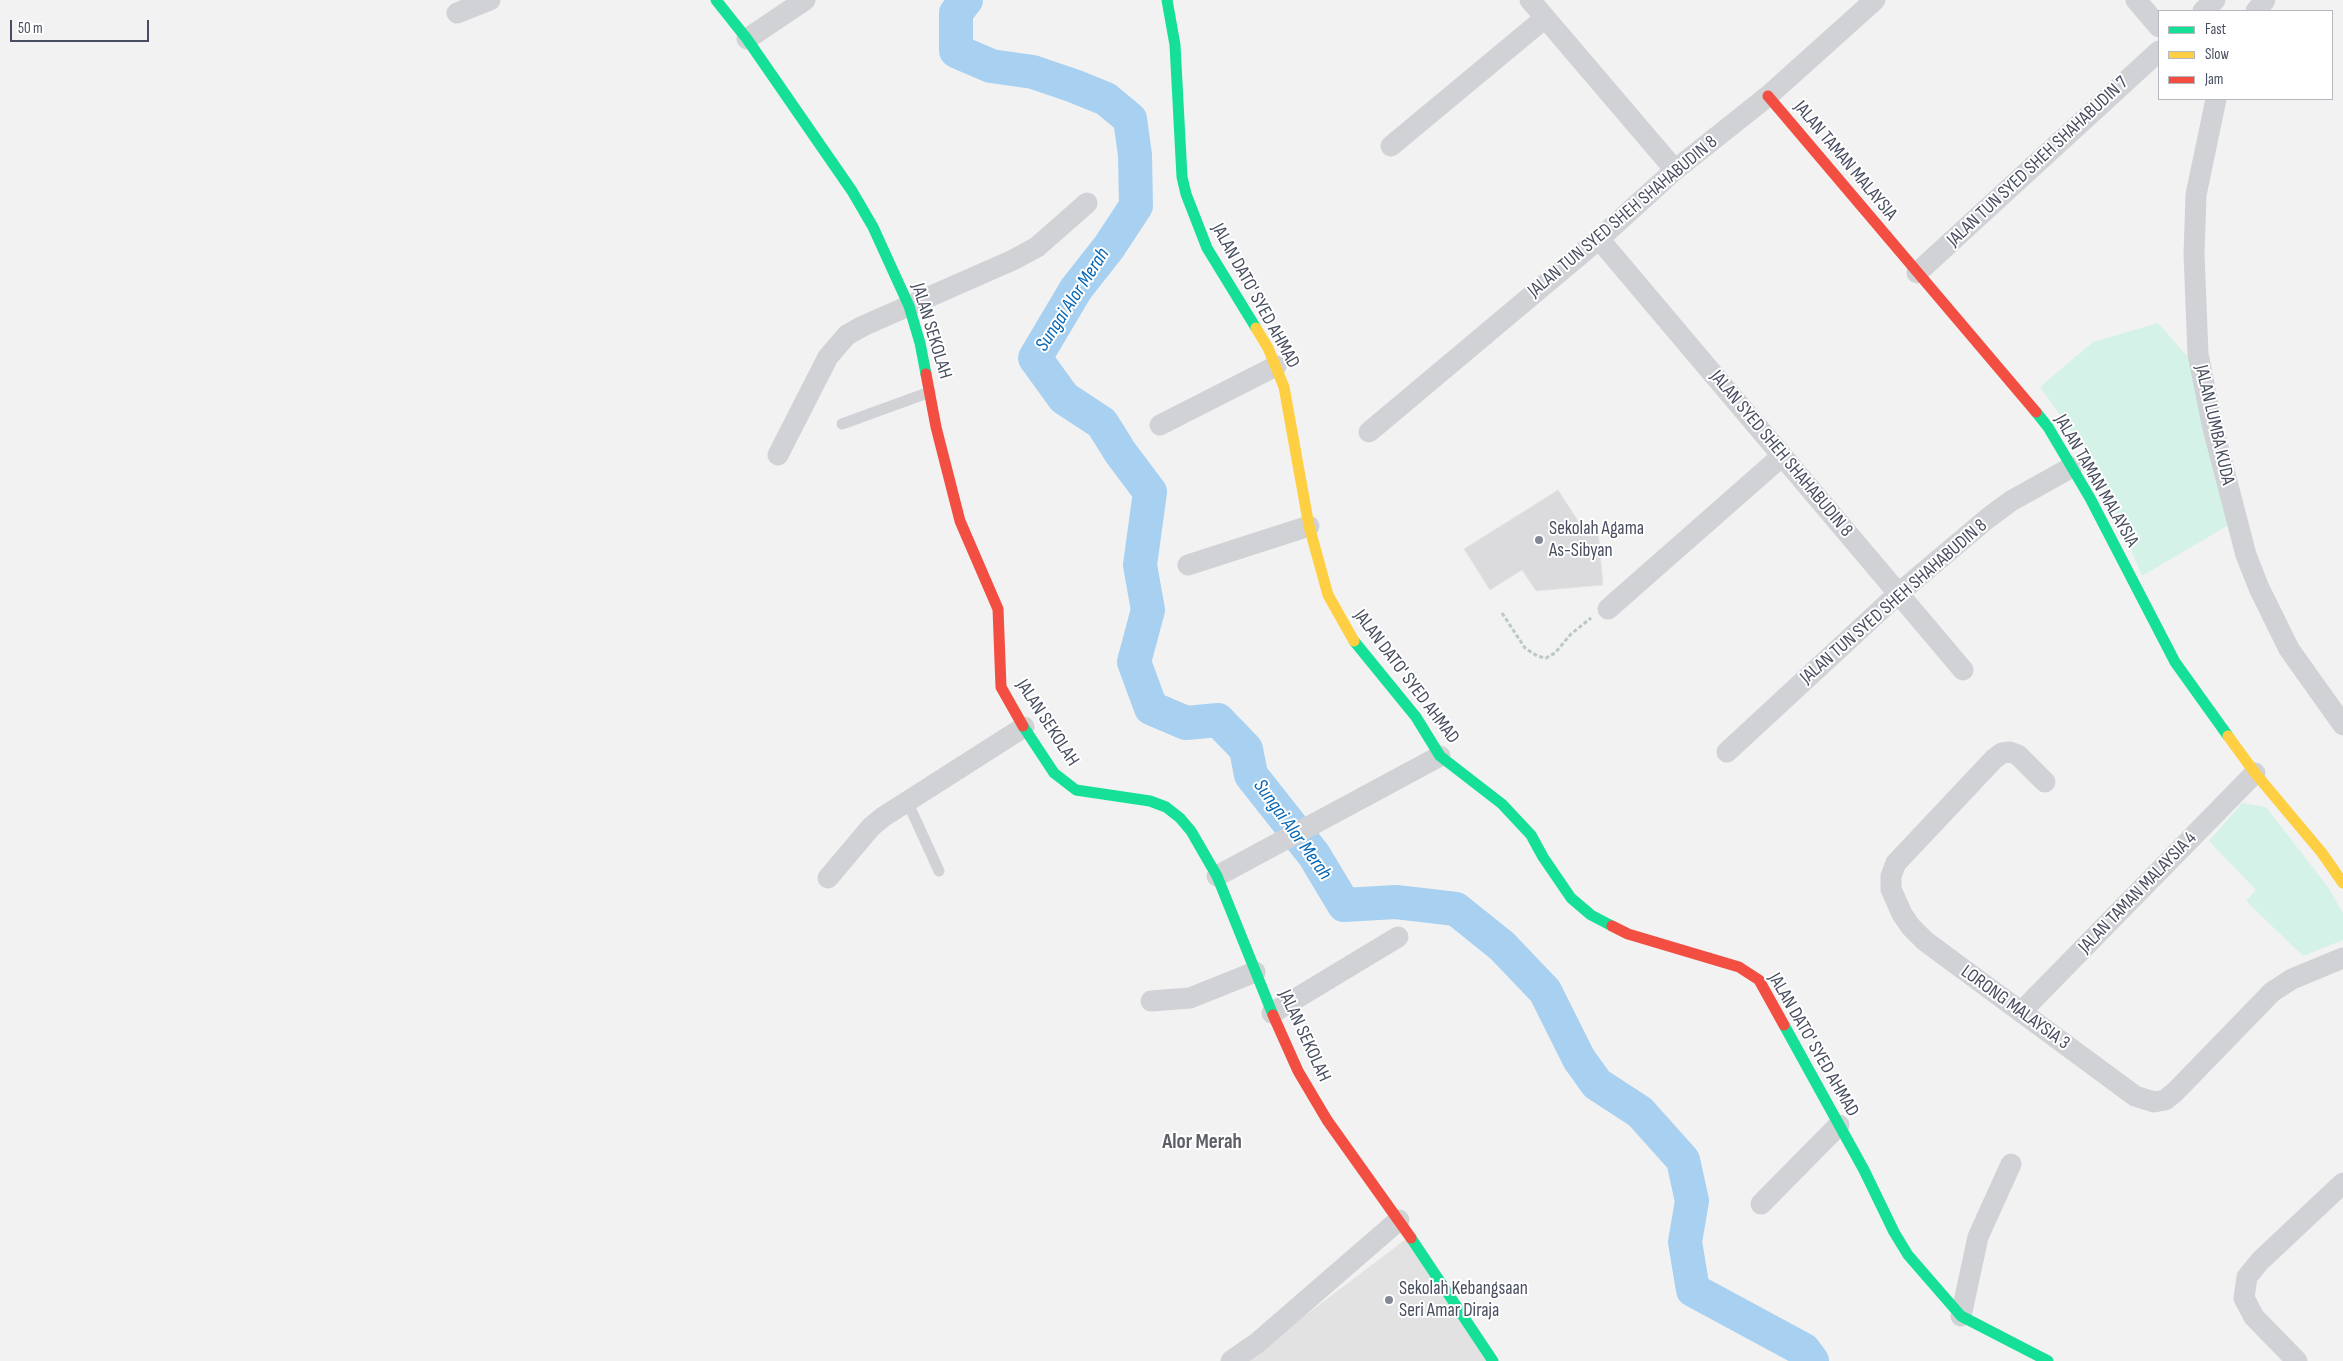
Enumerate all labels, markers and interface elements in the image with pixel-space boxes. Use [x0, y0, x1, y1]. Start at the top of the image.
scale bar [12, 10, 151, 42]
legend [2158, 10, 2333, 100]
text: 50 m [18, 19, 43, 38]
text: Fast [2205, 20, 2226, 39]
text: Slow [2205, 45, 2229, 64]
text: Jam [2205, 70, 2223, 89]
street label: JALAN TUN SYED SHEH SHAHABUDIN 7 [1943, 72, 2133, 252]
street label: JALAN TAMAN MALAYSIA [1788, 97, 1902, 225]
street label: JALAN TUN SYED SHEH SHAHABUDIN 8 [1524, 131, 1722, 303]
street label: JALAN DATO' SYED AHMAD [1206, 220, 1304, 372]
water label: Sungai Alor Merah [1031, 244, 1115, 356]
street label: JALAN SEKOLAH [906, 280, 956, 382]
street label: JALAN LUMBA KUDA [2189, 363, 2239, 487]
street label: JALAN SYED SHEH SHAHABUDIN 8 [1705, 366, 1857, 542]
street label: JALAN TAMAN MALAYSIA [2049, 411, 2143, 551]
street label: JALAN TUN SYED SHEH SHAHABUDIN 8 [1796, 515, 1992, 689]
place label: Sekolah Agama As-Sibyan [1549, 518, 1644, 562]
marker: Sekolah Agama As-Sibyan [1533, 534, 1545, 546]
street label: JALAN DATO' SYED AHMAD [1348, 605, 1464, 749]
street label: JALAN SEKOLAH [1011, 675, 1083, 771]
water label: Sungai Alor Merah [1247, 775, 1337, 885]
street label: JALAN TAMAN MALAYSIA 4 [2074, 827, 2202, 959]
street label: LORONG MALAYSIA 3 [1956, 961, 2074, 1055]
street label: JALAN DATO' SYED AHMAD [1763, 969, 1863, 1121]
street label: JALAN SEKOLAH [1273, 986, 1335, 1086]
district label: Alor Merah [1162, 1130, 1242, 1156]
place label: Sekolah Kebangsaan Seri Amar Diraja [1399, 1278, 1528, 1322]
marker: Sekolah Kebangsaan Seri Amar Diraja [1383, 1294, 1395, 1306]

